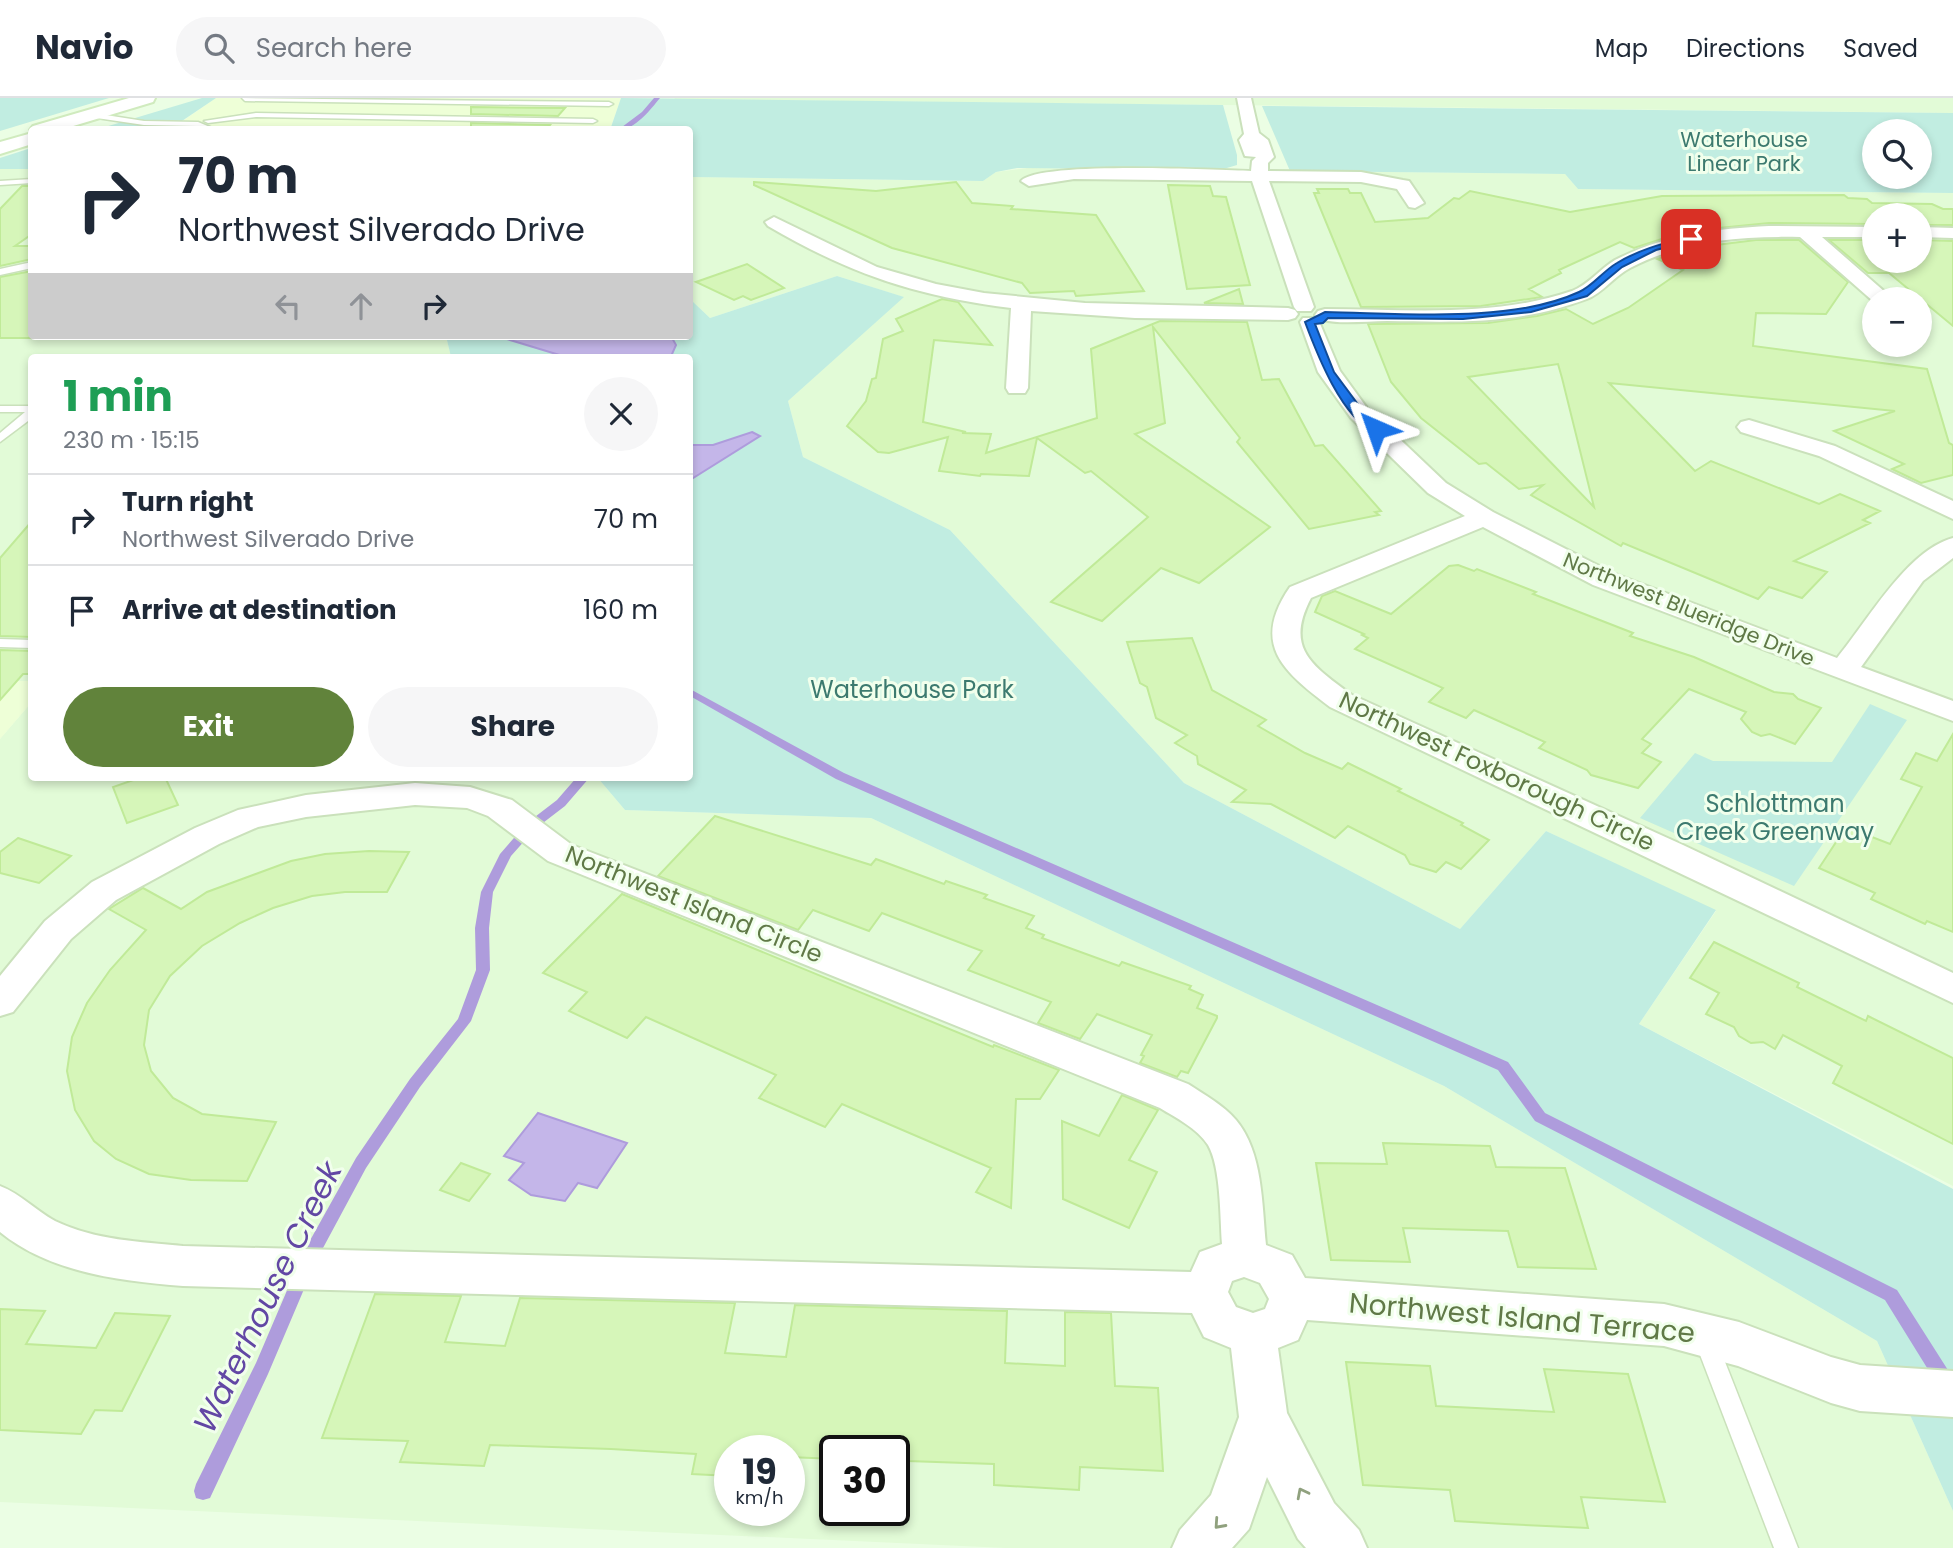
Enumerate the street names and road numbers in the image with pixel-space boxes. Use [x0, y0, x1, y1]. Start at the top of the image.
street label: Northwest Blueridge Drive [1559, 545, 1819, 673]
street label: Northwest Foxborough Circle [1334, 683, 1660, 859]
street label: Northwest Island Circle [560, 837, 828, 971]
street label: Northwest Island Terrace [1347, 1283, 1697, 1353]

